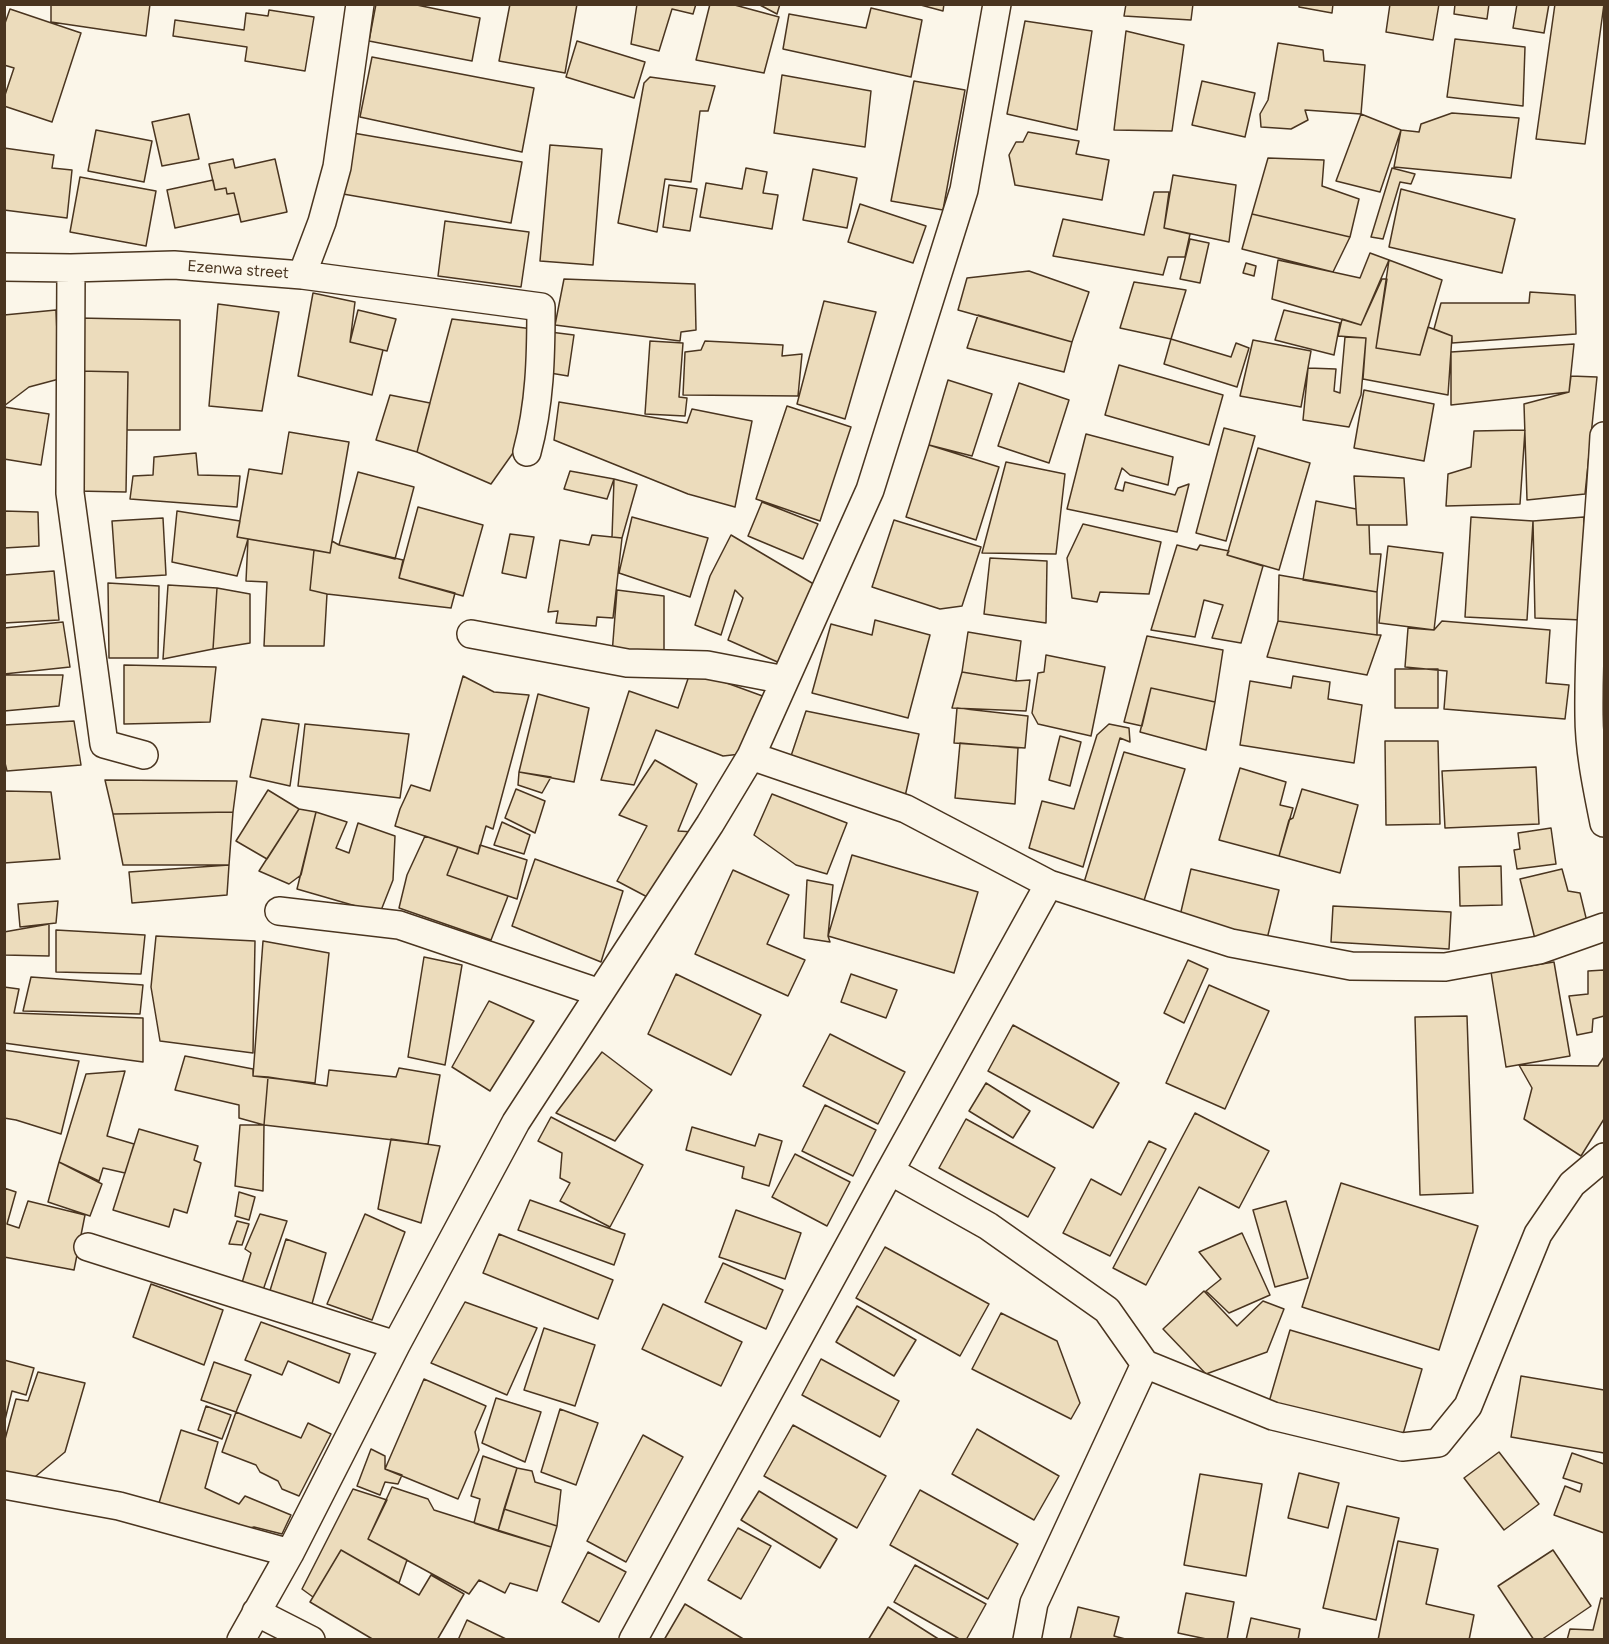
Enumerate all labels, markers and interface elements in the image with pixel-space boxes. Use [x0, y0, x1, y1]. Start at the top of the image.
street label: Ezenwa street [187, 257, 289, 283]

